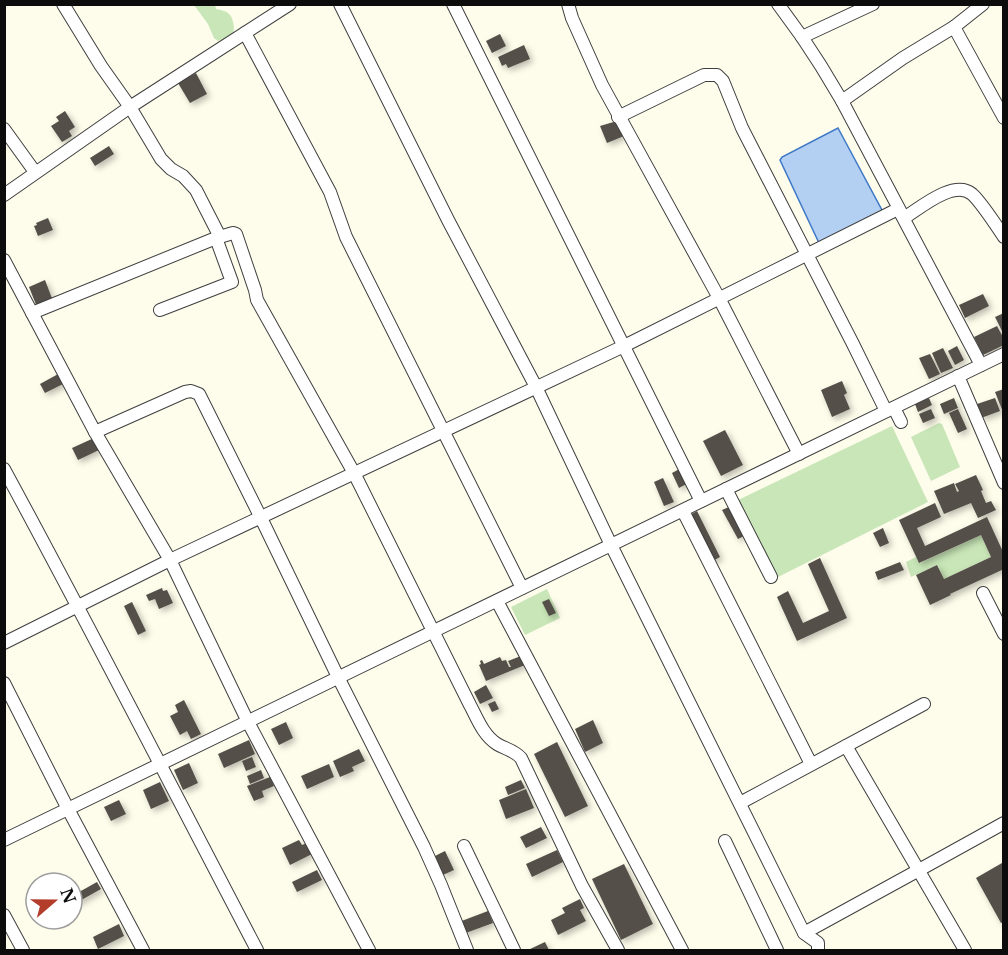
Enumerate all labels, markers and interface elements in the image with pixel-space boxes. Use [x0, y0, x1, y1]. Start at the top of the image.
north arrow [24, 871, 84, 931]
text: N [56, 885, 80, 906]

